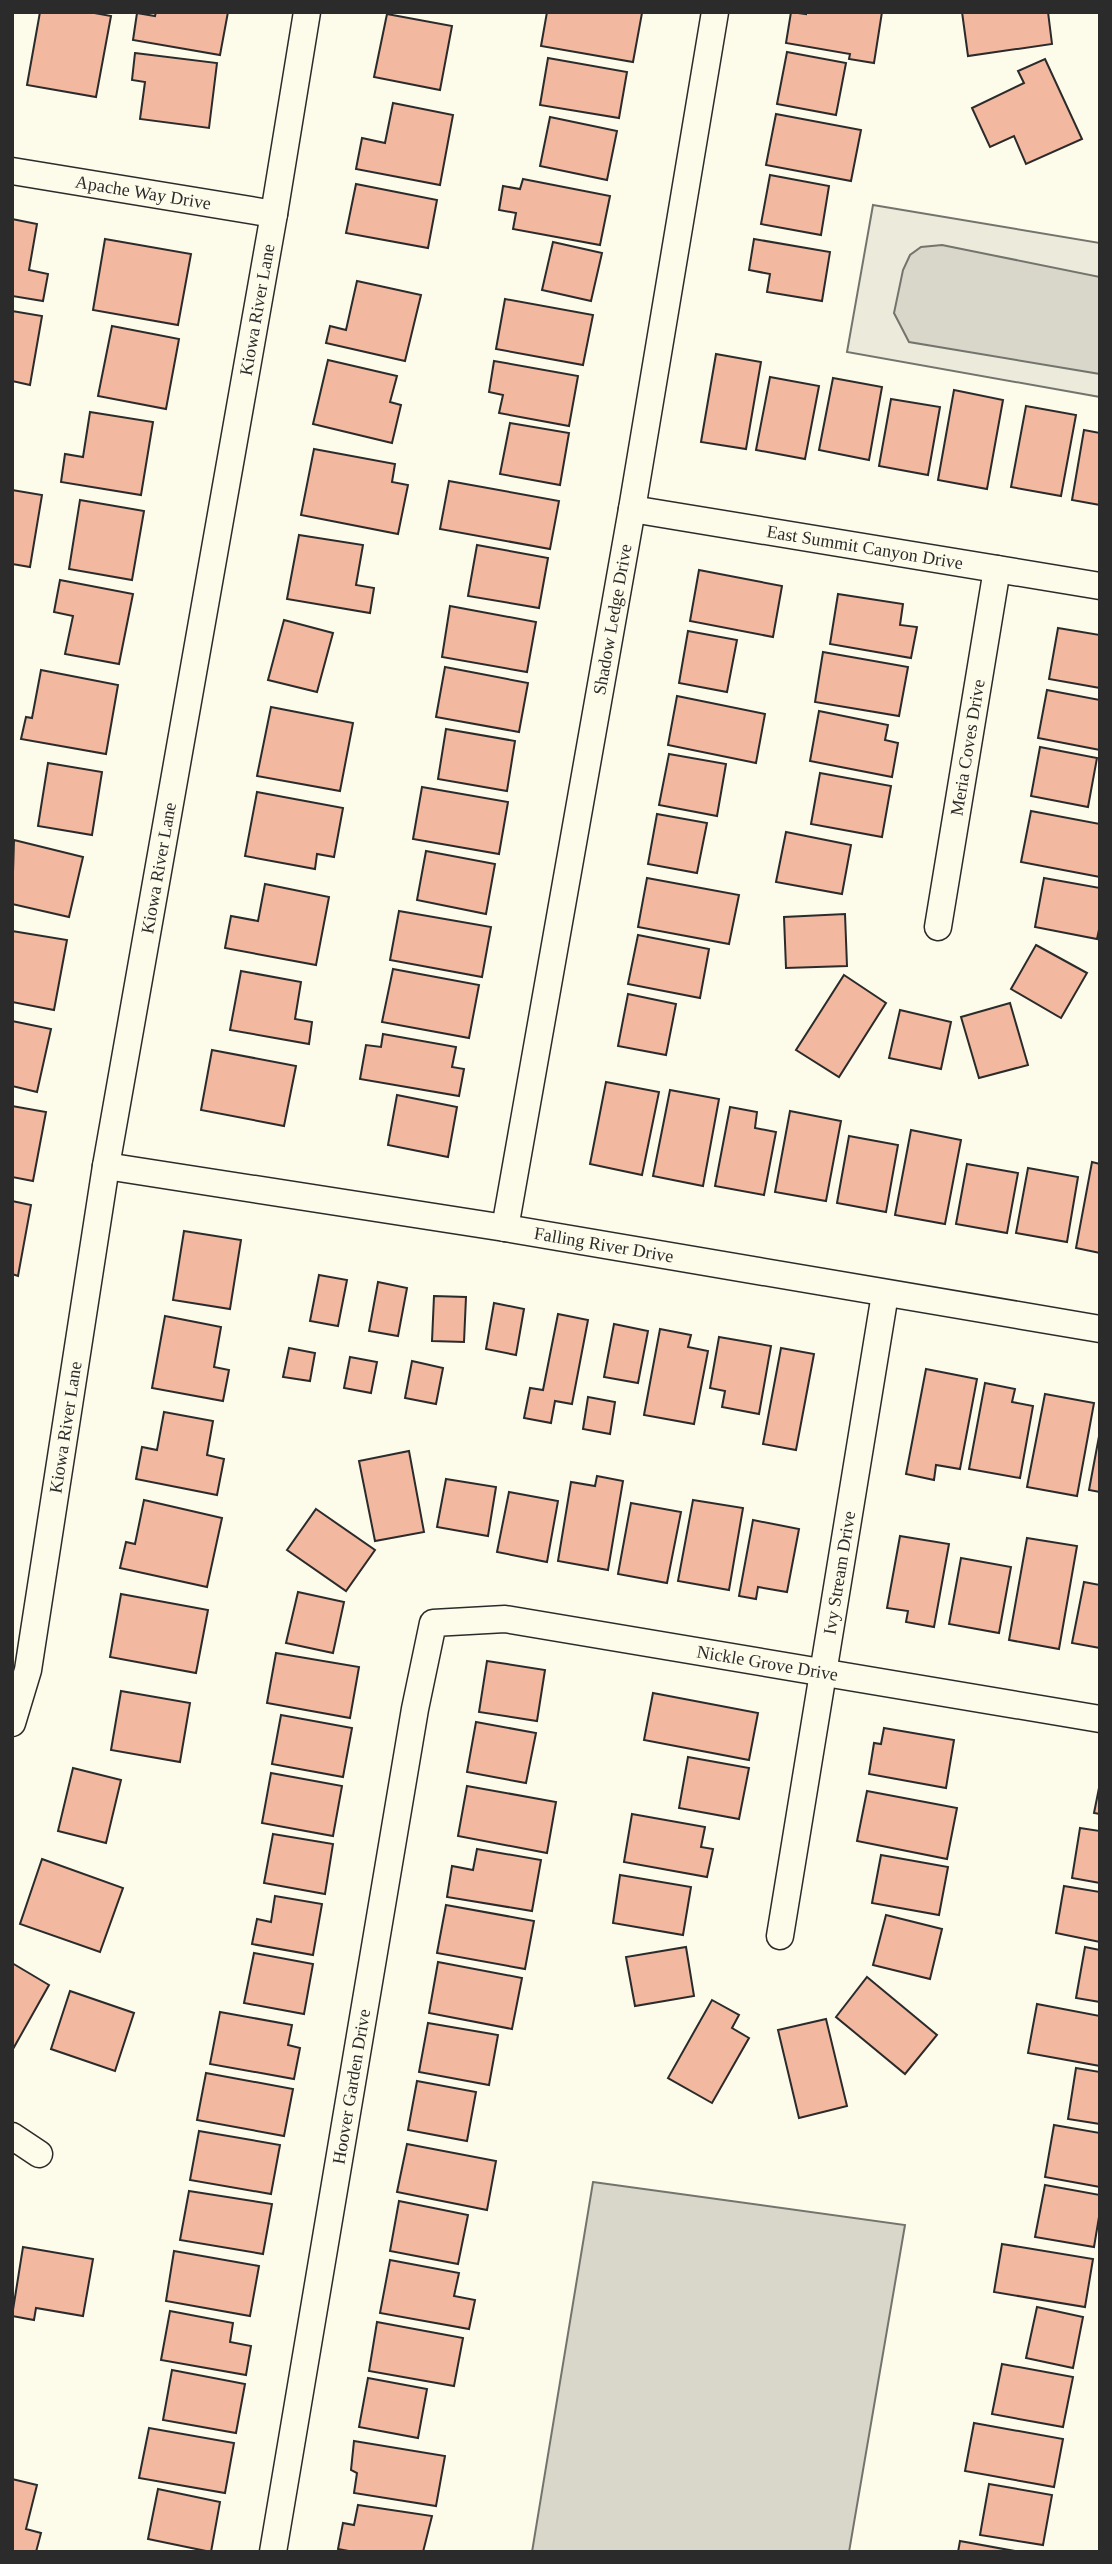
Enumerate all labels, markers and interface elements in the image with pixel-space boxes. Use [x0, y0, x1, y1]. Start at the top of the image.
street label: Apache Way Drive [74, 172, 213, 214]
street label: Kiowa River Lane [236, 242, 279, 377]
street label: East Summit Canyon Drive [765, 521, 964, 573]
street label: Shadow Ledge Drive [589, 542, 636, 697]
street label: Meria Coves Drive [947, 678, 989, 817]
street label: Kiowa River Lane [137, 801, 180, 935]
street label: Falling River Drive [533, 1223, 675, 1266]
street label: Kiowa River Lane [46, 1360, 86, 1495]
street label: Ivy Stream Drive [819, 1509, 859, 1636]
street label: Nickle Grove Drive [695, 1641, 840, 1685]
street label: Hoover Garden Drive [329, 2007, 374, 2166]

